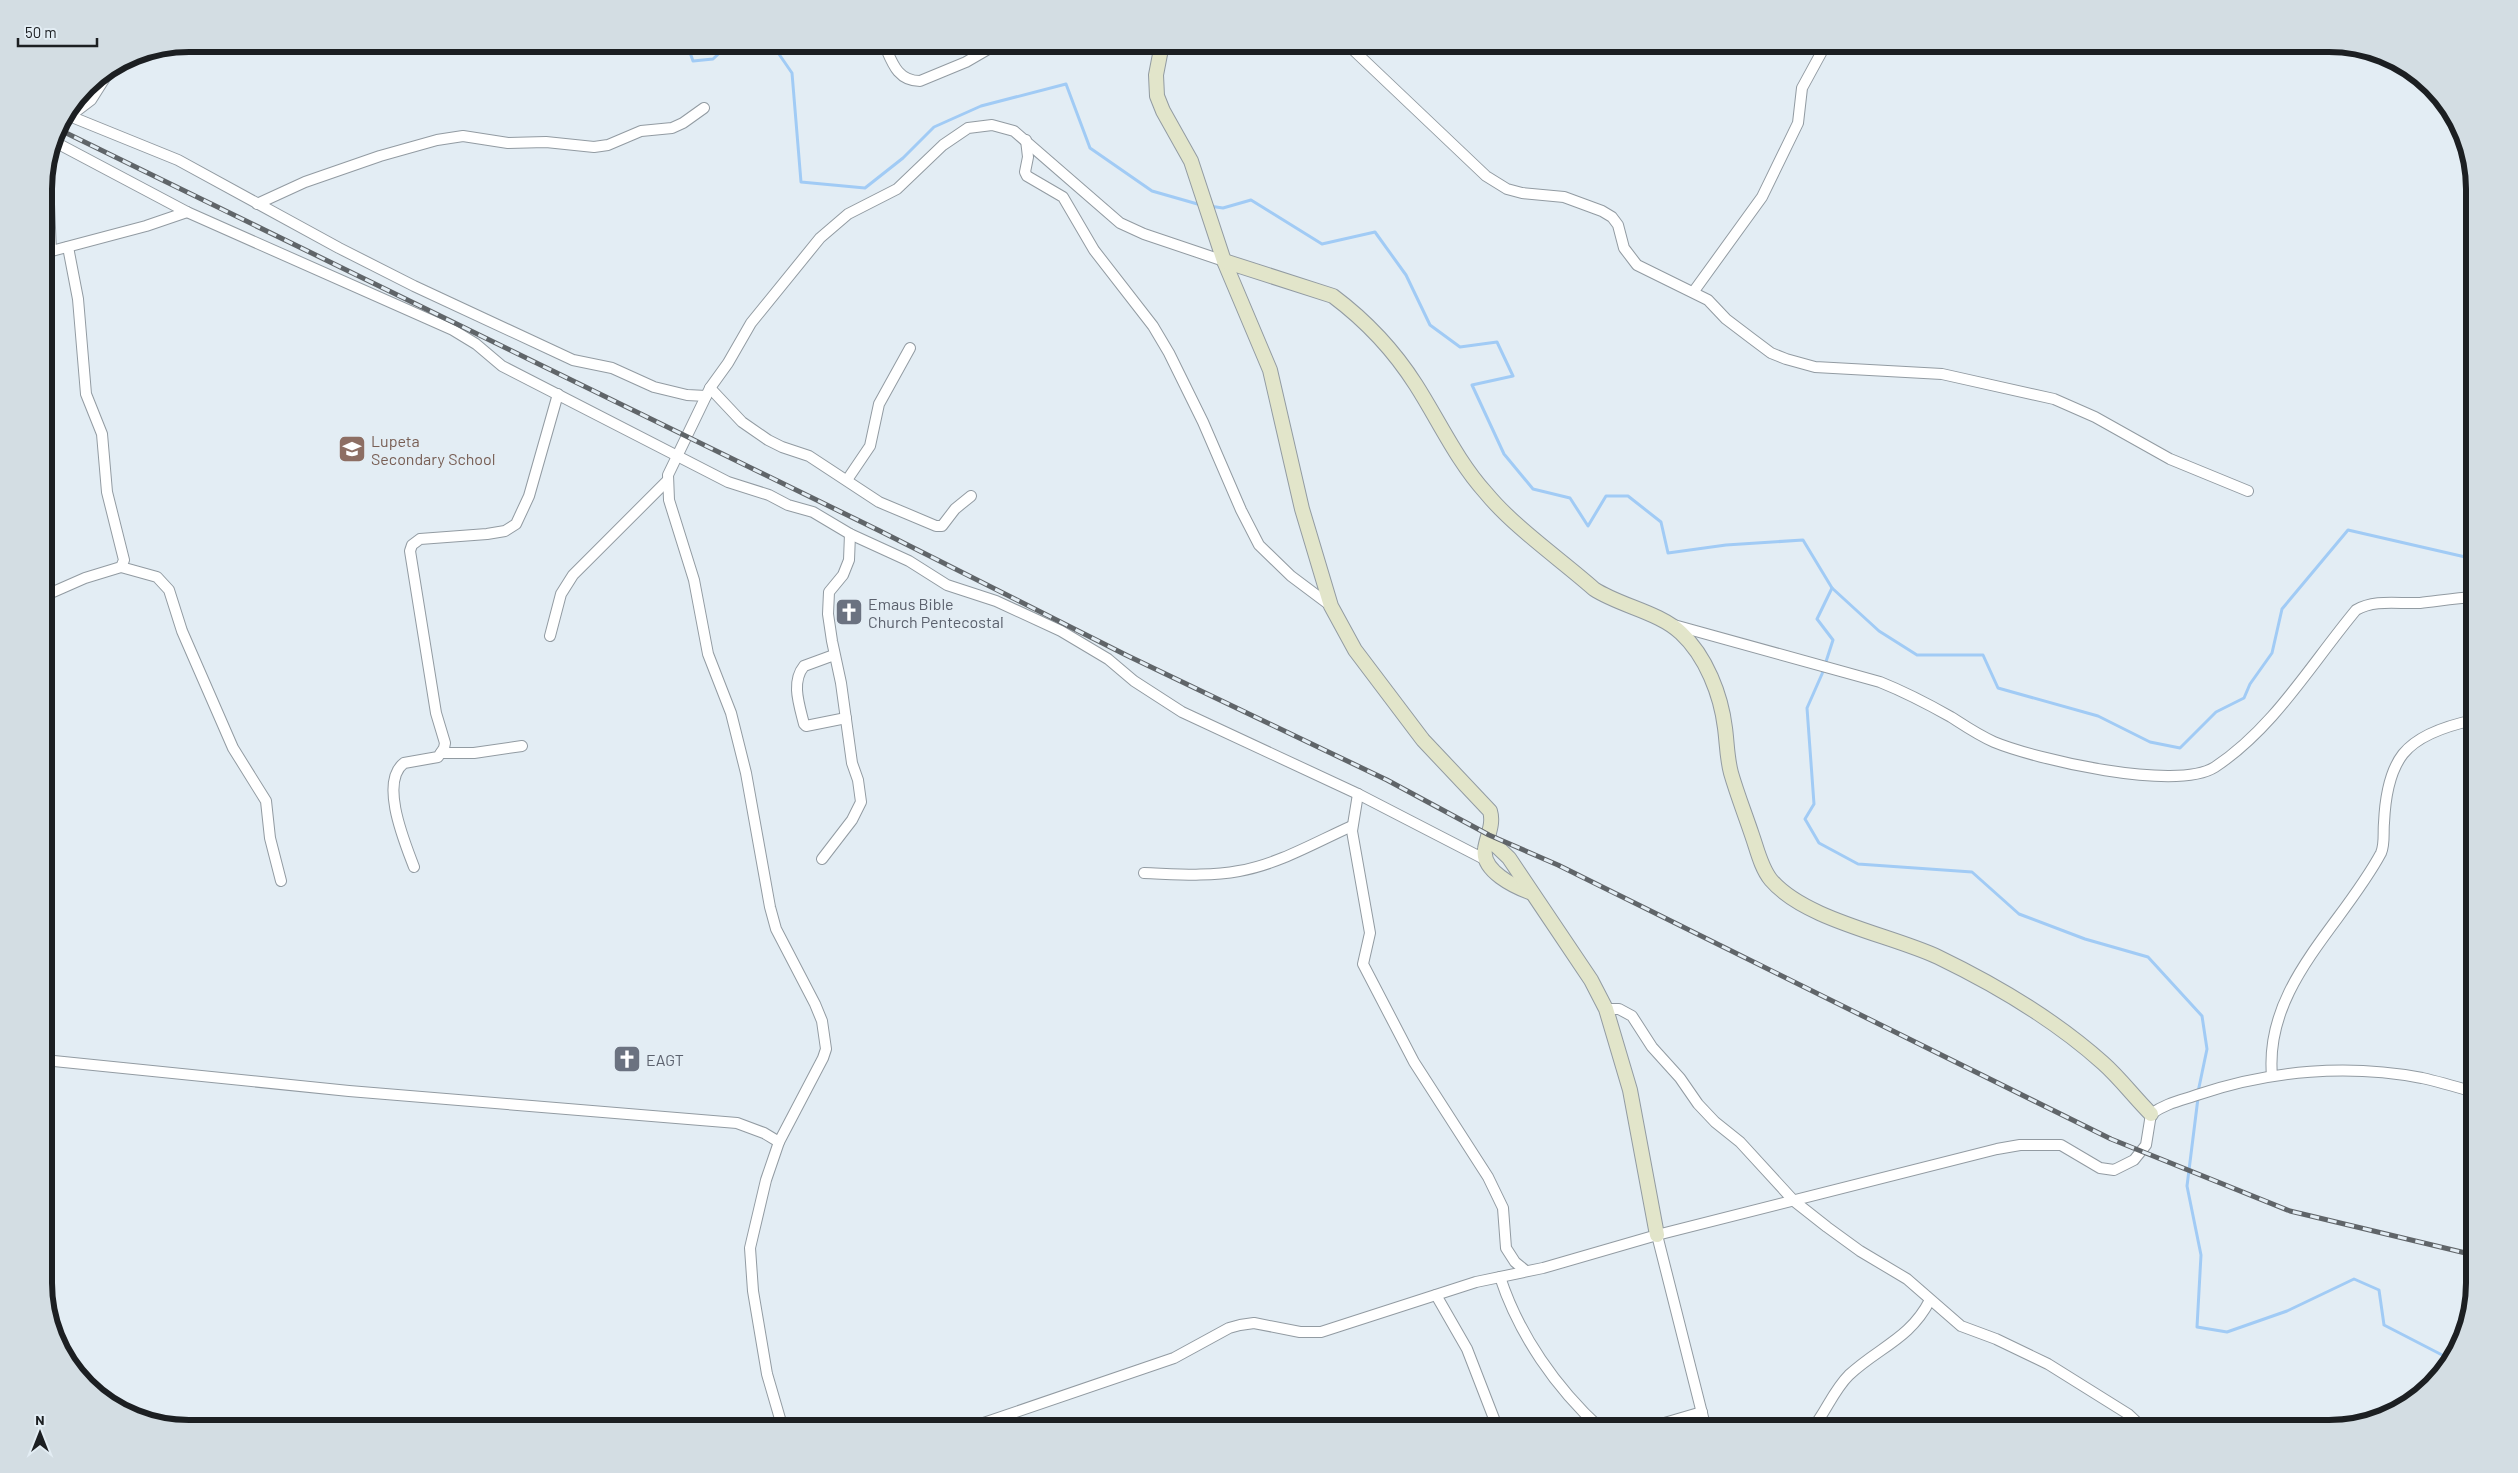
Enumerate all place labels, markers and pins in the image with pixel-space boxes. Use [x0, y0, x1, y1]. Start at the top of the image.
place label: Lupeta Secondary School [371, 431, 495, 468]
school or university icon: Lupeta Secondary School [337, 434, 367, 464]
place label: Emaus Bible Church Pentecostal [868, 594, 1004, 631]
church icon: Emaus Bible Church Pentecostal [834, 597, 864, 627]
church icon: EAGT [612, 1044, 642, 1074]
place label: EAGT [646, 1050, 684, 1069]

